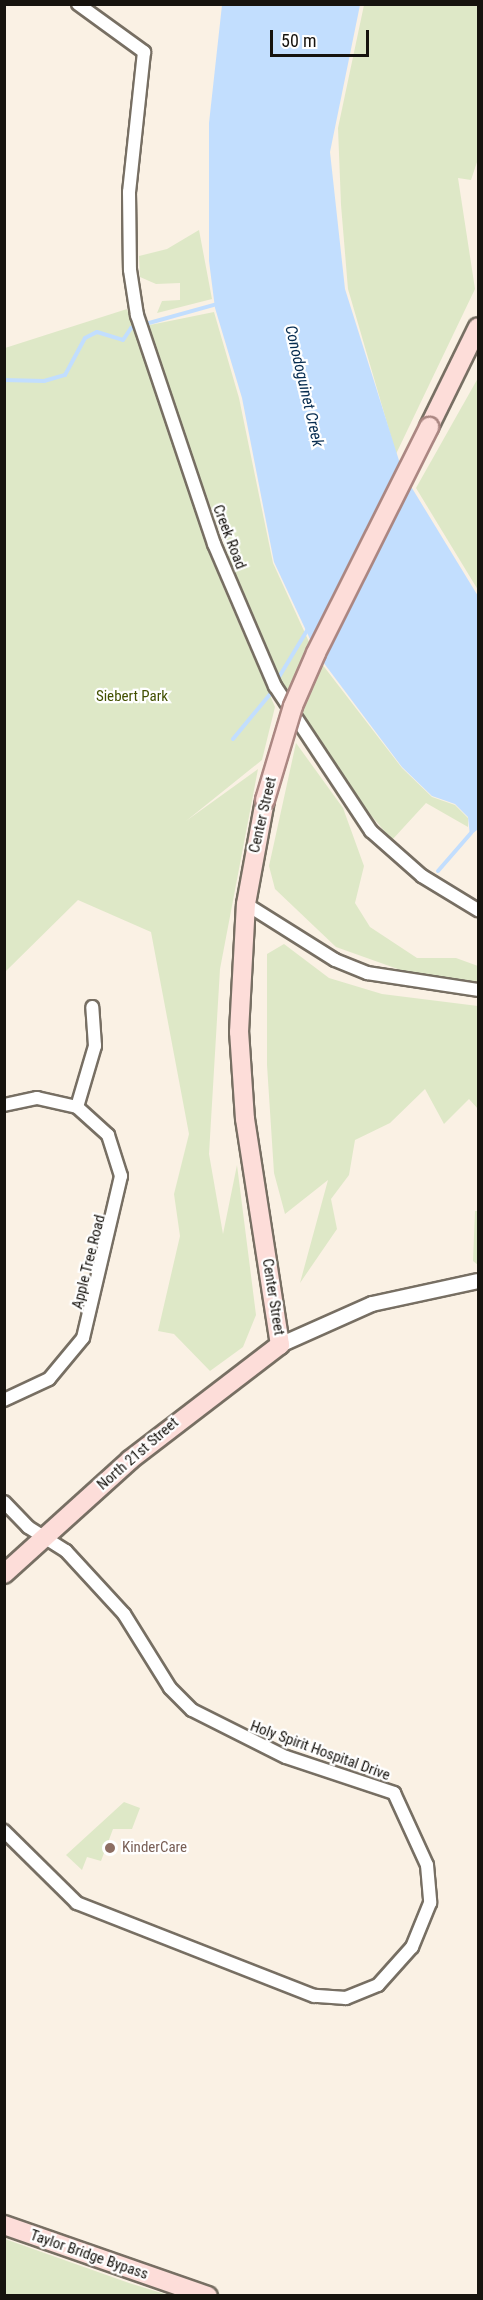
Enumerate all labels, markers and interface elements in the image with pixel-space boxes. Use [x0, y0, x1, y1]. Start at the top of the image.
scale bar [273, 18, 372, 56]
text: 50 m [281, 30, 316, 51]
water label: Conodoguinet Creek [281, 323, 327, 449]
street label: Creek Road [209, 502, 249, 572]
park label: Siebert Park [96, 688, 168, 706]
street label: Center Street [246, 775, 280, 855]
street label: Apple Tree Road [69, 1213, 109, 1311]
street label: Center Street [258, 1257, 288, 1337]
street label: North 21st Street [94, 1414, 182, 1494]
street label: Holy Spirit Hospital Drive [248, 1717, 392, 1785]
place label: KinderCare [122, 1839, 187, 1857]
marker: KinderCare [103, 1841, 117, 1855]
street label: Taylor Bridge Bypass [28, 2226, 150, 2284]

